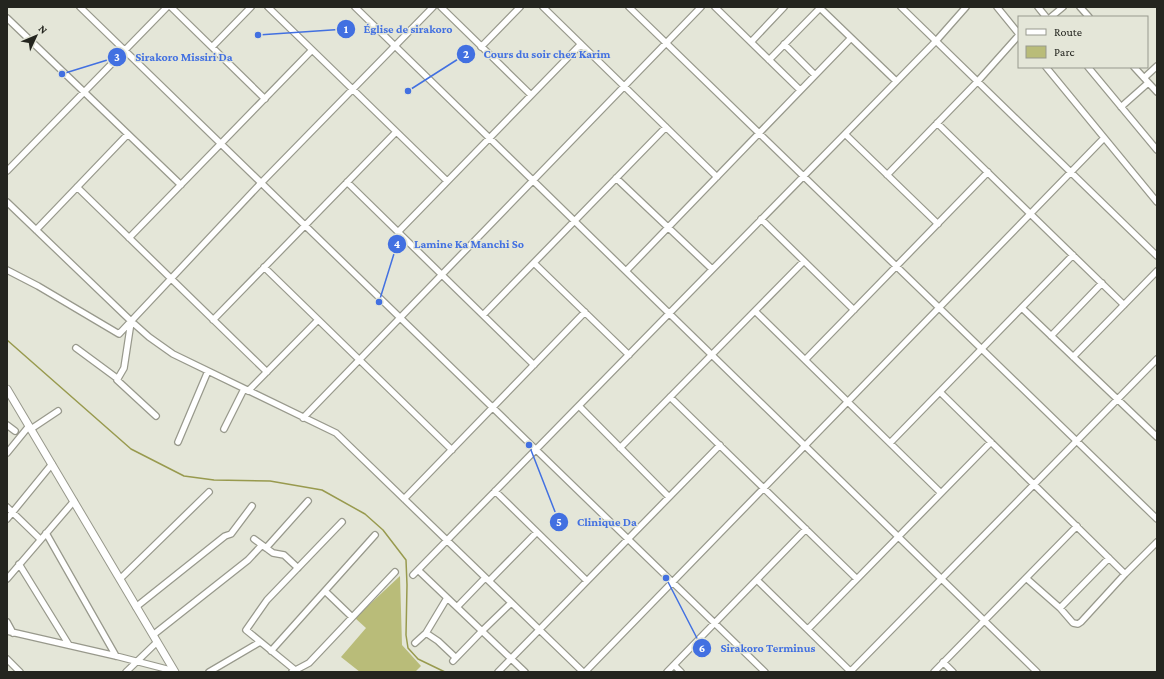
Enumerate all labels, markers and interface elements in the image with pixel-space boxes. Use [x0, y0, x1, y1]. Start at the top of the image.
north arrow [16, 16, 56, 56]
legend [1018, 16, 1148, 68]
callout: Église de sirakoro [336, 17, 461, 41]
text: N [36, 22, 50, 36]
text: 1 [344, 22, 349, 36]
text: Église de sirakoro [363, 22, 453, 36]
text: Route [1054, 25, 1082, 39]
callout: Cours du soir chez Karim [456, 42, 619, 66]
callout: Sirakoro Missiri Da [107, 45, 240, 69]
text: Parc [1054, 45, 1074, 59]
text: 2 [463, 47, 469, 61]
text: Cours du soir chez Karim [484, 47, 611, 61]
text: 3 [114, 50, 120, 64]
text: Sirakoro Missiri Da [135, 50, 233, 64]
callout: Lamine Ka Manchi So [387, 232, 532, 256]
text: 4 [394, 237, 401, 251]
text: Lamine Ka Manchi So [414, 237, 524, 251]
callout: Clinique Da [549, 510, 645, 534]
text: 5 [556, 515, 562, 529]
text: Clinique Da [577, 515, 637, 529]
callout: Sirakoro Terminus [692, 636, 823, 660]
text: 6 [699, 641, 705, 655]
text: Sirakoro Terminus [721, 641, 816, 655]

